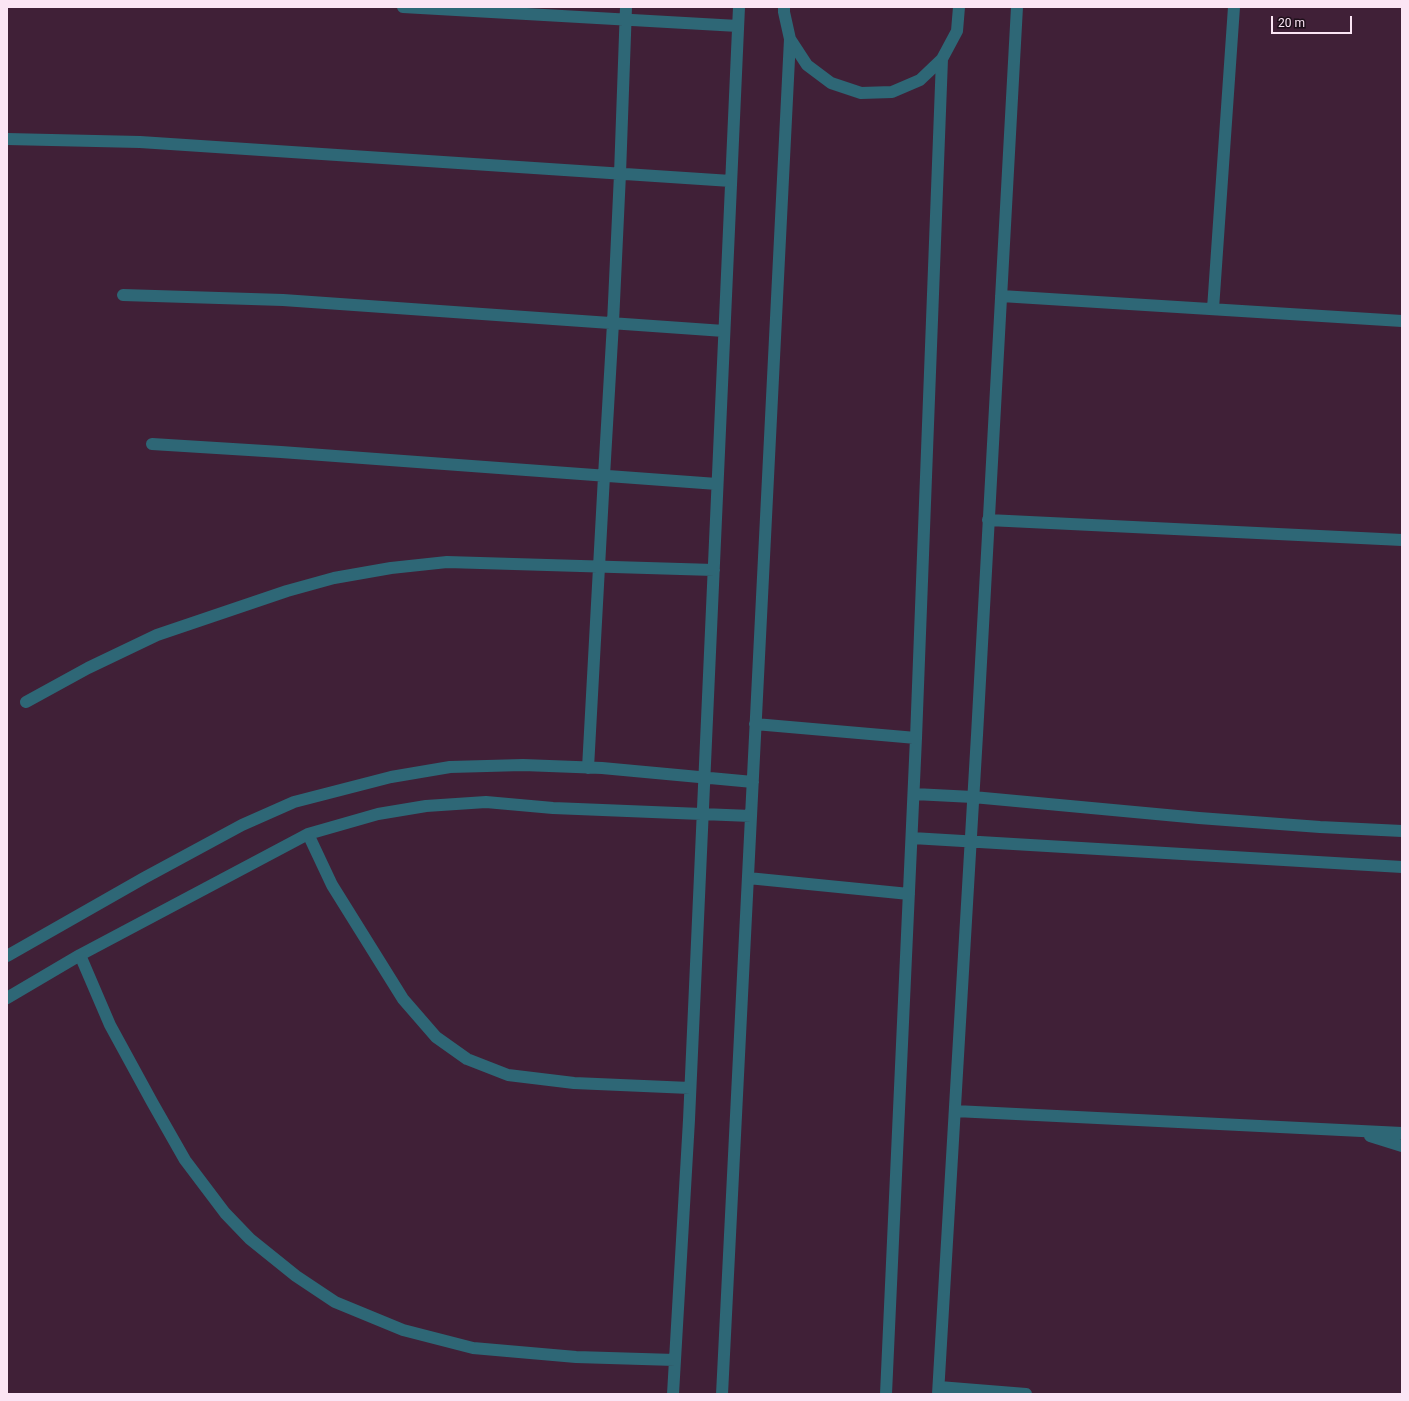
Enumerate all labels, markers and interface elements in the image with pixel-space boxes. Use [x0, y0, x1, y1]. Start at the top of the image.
scale bar [1273, 8, 1354, 34]
text: 20 m [1278, 16, 1305, 30]

